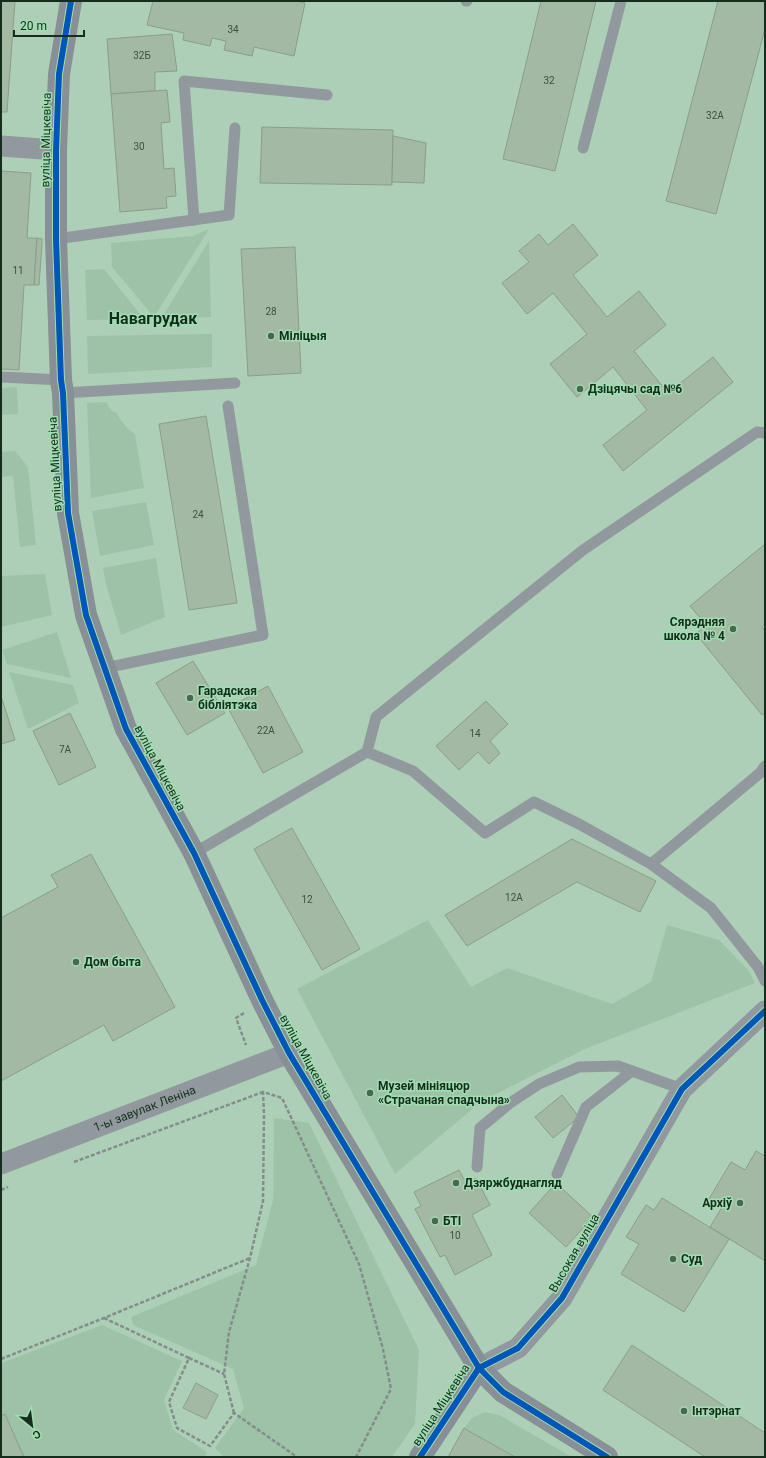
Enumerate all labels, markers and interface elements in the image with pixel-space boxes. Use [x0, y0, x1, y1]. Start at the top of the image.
scale bar [14, 12, 84, 38]
text: 20 m [20, 19, 47, 33]
house number: 34 [227, 24, 239, 35]
house number: 32Б [133, 50, 151, 61]
house number: 32 [543, 75, 555, 86]
street label: вуліца Міцкевіча [38, 92, 54, 188]
house number: 32А [706, 110, 724, 121]
house number: 30 [133, 141, 145, 152]
house number: 11 [12, 265, 24, 276]
house number: 28 [265, 306, 277, 317]
district label: Навагрудак [109, 309, 198, 328]
place label: Міліцыя [279, 329, 327, 343]
marker: Міліцыя [266, 331, 276, 341]
place label: Дзіцячы сад №6 [588, 382, 682, 396]
marker: Дзіцячы сад №6 [575, 384, 585, 394]
street label: вуліца Міцкевіча [46, 416, 64, 512]
house number: 24 [192, 509, 204, 520]
place label: Сярэдняя школа № 4 [664, 615, 725, 643]
marker: Сярэдняя школа № 4 [728, 624, 738, 634]
place label: Гарадская бібліятэка [198, 684, 258, 712]
marker: Гарадская бібліятэка [185, 693, 195, 703]
street label: вуліца Міцкевіча [132, 723, 188, 813]
house number: 22А [257, 725, 275, 736]
house number: 14 [469, 728, 481, 739]
house number: 7А [59, 744, 72, 755]
house number: 12А [505, 892, 523, 903]
house number: 12 [301, 894, 313, 905]
place label: Дом быта [84, 955, 142, 969]
marker: Дом быта [71, 957, 81, 967]
street label: вуліца Міцкевіча [277, 1012, 335, 1102]
place label: Музей мініяцюр «Страчаная спадчына» [378, 1079, 510, 1107]
street label: 1-ы завулак Леніна [92, 1083, 198, 1135]
marker: Музей мініяцюр «Страчаная спадчына» [365, 1088, 375, 1098]
place label: Дзяржбуднагляд [464, 1176, 562, 1190]
marker: Дзяржбуднагляд [451, 1178, 461, 1188]
place label: Архіў [702, 1196, 733, 1210]
marker: Архіў [735, 1198, 745, 1208]
street label: Высокая вуліца [546, 1211, 602, 1295]
place label: БТІ [443, 1214, 461, 1228]
marker: БТІ [430, 1216, 440, 1226]
house number: 10 [449, 1230, 461, 1241]
place label: Суд [681, 1252, 703, 1266]
marker: Суд [668, 1254, 678, 1264]
street label: вуліца Міцкевіча [409, 1361, 473, 1449]
place label: Інтэрнат [692, 1404, 741, 1418]
north arrow [12, 1406, 52, 1446]
marker: Інтэрнат [679, 1406, 689, 1416]
text: С [30, 1427, 43, 1442]

